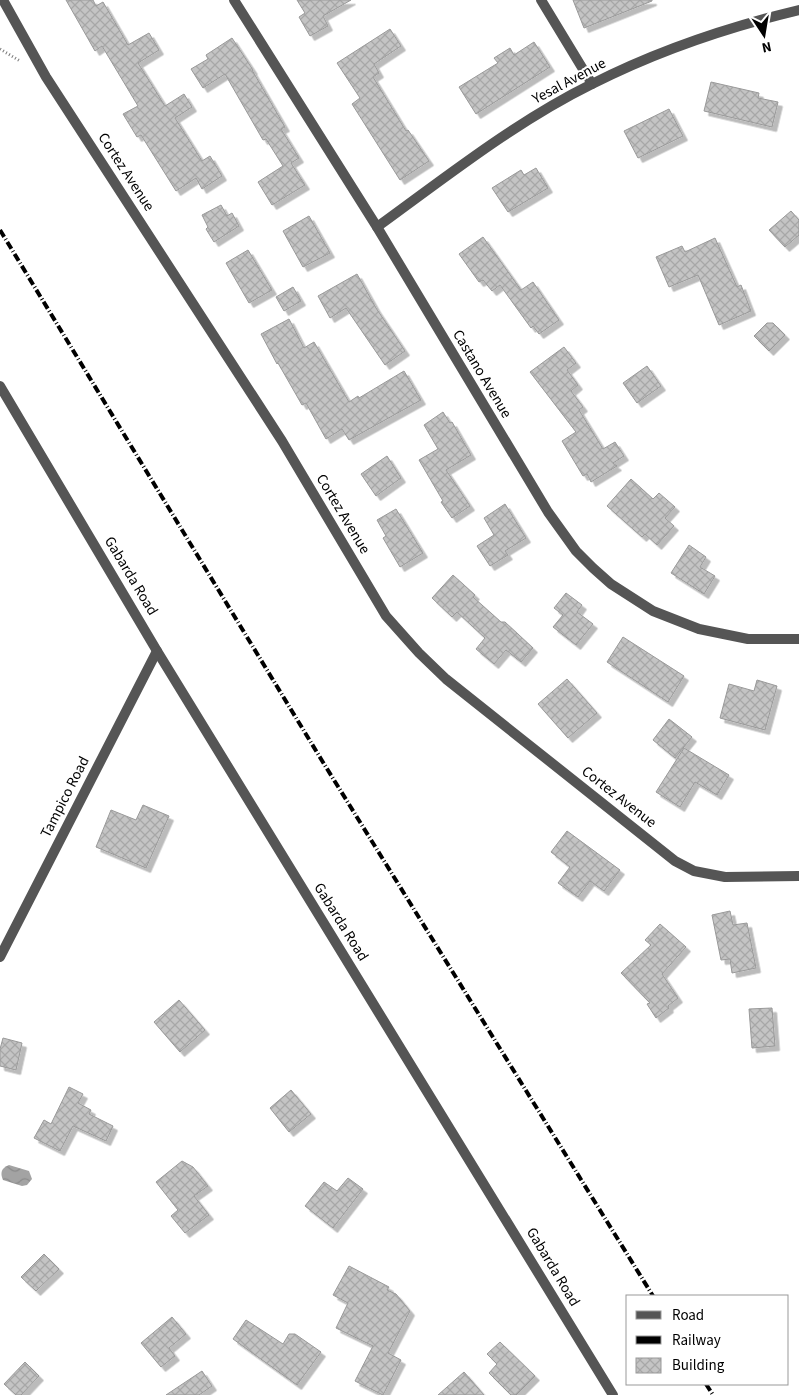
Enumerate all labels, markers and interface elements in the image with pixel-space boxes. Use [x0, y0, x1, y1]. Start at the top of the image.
north arrow [739, 10, 789, 60]
text: N [760, 36, 773, 57]
street label: Yesal Avenue [527, 53, 610, 110]
street label: Cortez Avenue [93, 129, 159, 215]
street label: Castano Avenue [447, 326, 517, 422]
street label: Cortez Avenue [311, 470, 375, 558]
street label: Gabarda Road [99, 533, 163, 619]
street label: Tampico Road [35, 753, 95, 841]
street label: Cortez Avenue [577, 761, 661, 833]
street label: Gabarda Road [309, 879, 373, 965]
street label: Gabarda Road [521, 1224, 585, 1310]
legend [626, 1295, 789, 1385]
text: Road [672, 1305, 704, 1326]
text: Railway [672, 1330, 721, 1351]
text: Building [672, 1355, 725, 1376]

